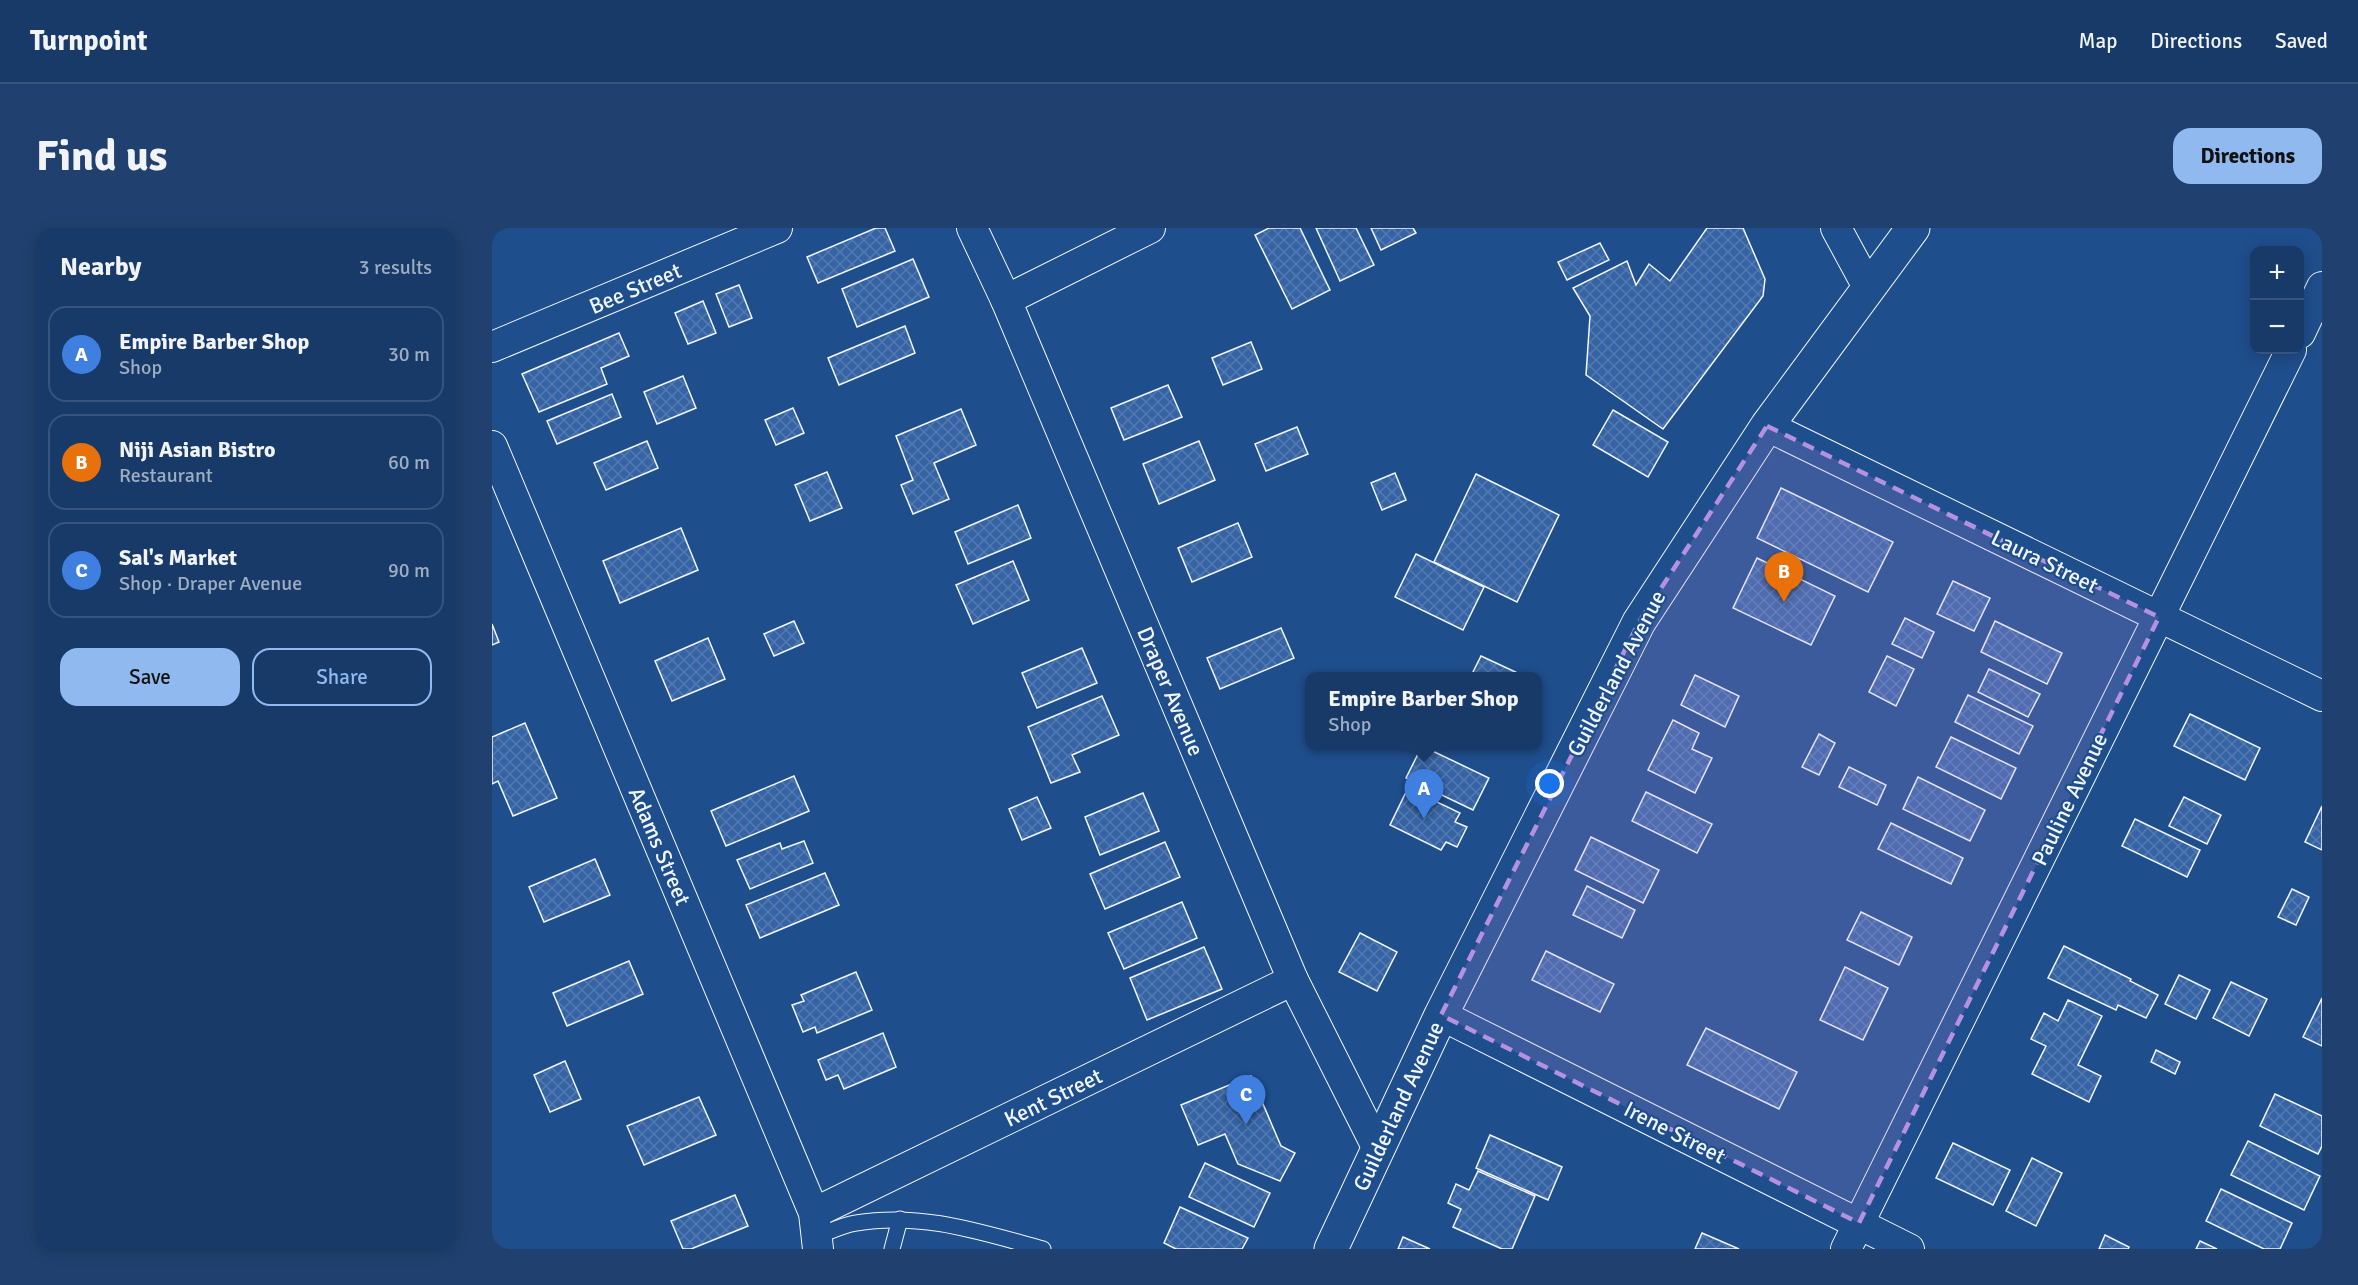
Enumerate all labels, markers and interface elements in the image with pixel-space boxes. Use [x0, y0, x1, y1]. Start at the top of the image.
text: Turnpoint [30, 24, 147, 58]
text: Map [2079, 28, 2117, 54]
text: Directions [2150, 28, 2242, 54]
text: Saved [2275, 28, 2328, 54]
button: Directions [2173, 128, 2322, 184]
text: Find us [36, 131, 167, 182]
map controls [2250, 246, 2304, 354]
button: + [2250, 246, 2304, 300]
text: Nearby [60, 251, 141, 283]
text: 3 results [359, 255, 432, 280]
street label: Bee Street [585, 257, 686, 320]
button: − [2250, 300, 2304, 354]
text: Empire Barber Shop [119, 328, 309, 355]
text: A [75, 342, 88, 367]
text: 30 m [388, 342, 430, 367]
text: Shop [119, 355, 162, 380]
text: Niji Asian Bistro [119, 436, 276, 463]
text: B [75, 450, 88, 475]
text: 60 m [388, 450, 430, 475]
text: Restaurant [119, 463, 213, 488]
street label: Laura Street [1987, 524, 2103, 599]
text: Sal's Market [119, 544, 237, 571]
pin: B [1764, 552, 1804, 602]
text: C [75, 558, 88, 583]
text: 90 m [388, 558, 430, 583]
text: Shop · Draper Avenue [119, 571, 302, 596]
street label: Guilderland Avenue [1561, 586, 1672, 761]
street label: Draper Avenue [1131, 623, 1210, 760]
button: Save [60, 648, 240, 706]
button: Share [252, 648, 432, 706]
popup [1305, 672, 1542, 750]
text: Empire Barber Shop [1328, 685, 1519, 712]
text: Shop [1328, 712, 1371, 737]
street label: Pauline Avenue [2026, 729, 2113, 870]
your location [1535, 769, 1564, 798]
pin: A [1404, 770, 1444, 819]
street label: Adams Street [623, 783, 697, 909]
street label: Guilderland Avenue [1347, 1017, 1450, 1195]
street label: Kent Street [1000, 1062, 1107, 1133]
pin: C [1226, 1076, 1266, 1125]
street label: Irene Street [1619, 1095, 1730, 1170]

